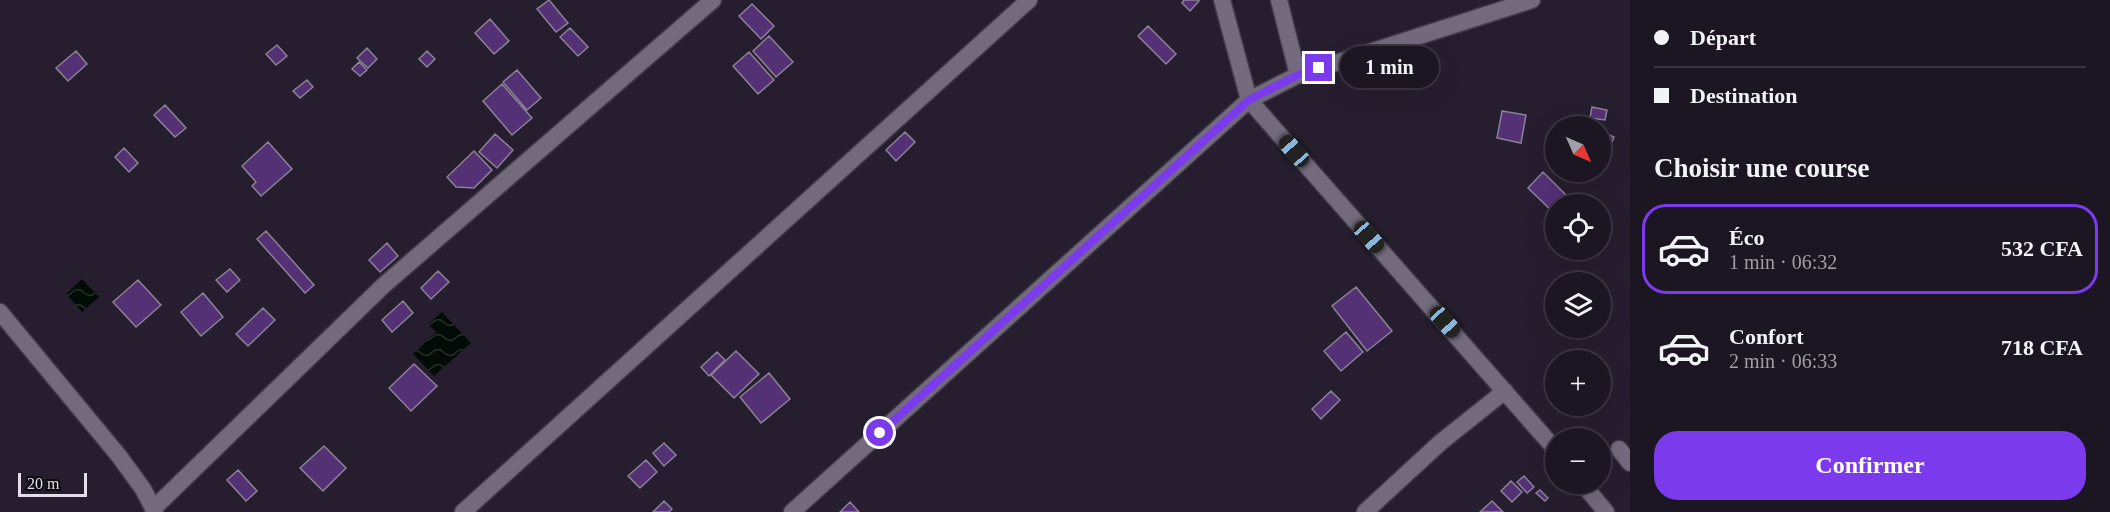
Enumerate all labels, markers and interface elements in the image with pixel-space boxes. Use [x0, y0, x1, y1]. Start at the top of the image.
text: Départ [1690, 25, 1756, 50]
callout: 1 min [1340, 47, 1439, 89]
route end [1305, 54, 1332, 81]
text: 1 min [1365, 56, 1414, 78]
text: Destination [1690, 83, 1798, 108]
north arrow [1545, 116, 1611, 182]
map controls [1545, 116, 1611, 494]
car [1275, 132, 1313, 170]
text: Choisir une course [1654, 153, 1870, 183]
button: locate [1545, 194, 1611, 260]
car [1350, 218, 1388, 256]
icon: car [1657, 222, 1711, 276]
text: Éco [1729, 225, 1764, 250]
text: 532 CFA [2001, 236, 2083, 261]
text: 1 min · 06:32 [1729, 251, 1837, 273]
button: layers [1545, 272, 1611, 338]
car [1426, 303, 1464, 341]
icon: car [1657, 321, 1711, 375]
text: Confort [1729, 324, 1804, 349]
text: 718 CFA [2001, 335, 2083, 360]
button: + [1545, 350, 1611, 416]
text: 2 min · 06:33 [1729, 350, 1837, 372]
route start [866, 419, 893, 446]
button: − [1545, 428, 1611, 494]
button: Confirmer [1654, 431, 2086, 500]
scale bar [18, 470, 87, 498]
text: 20 m [27, 475, 59, 492]

